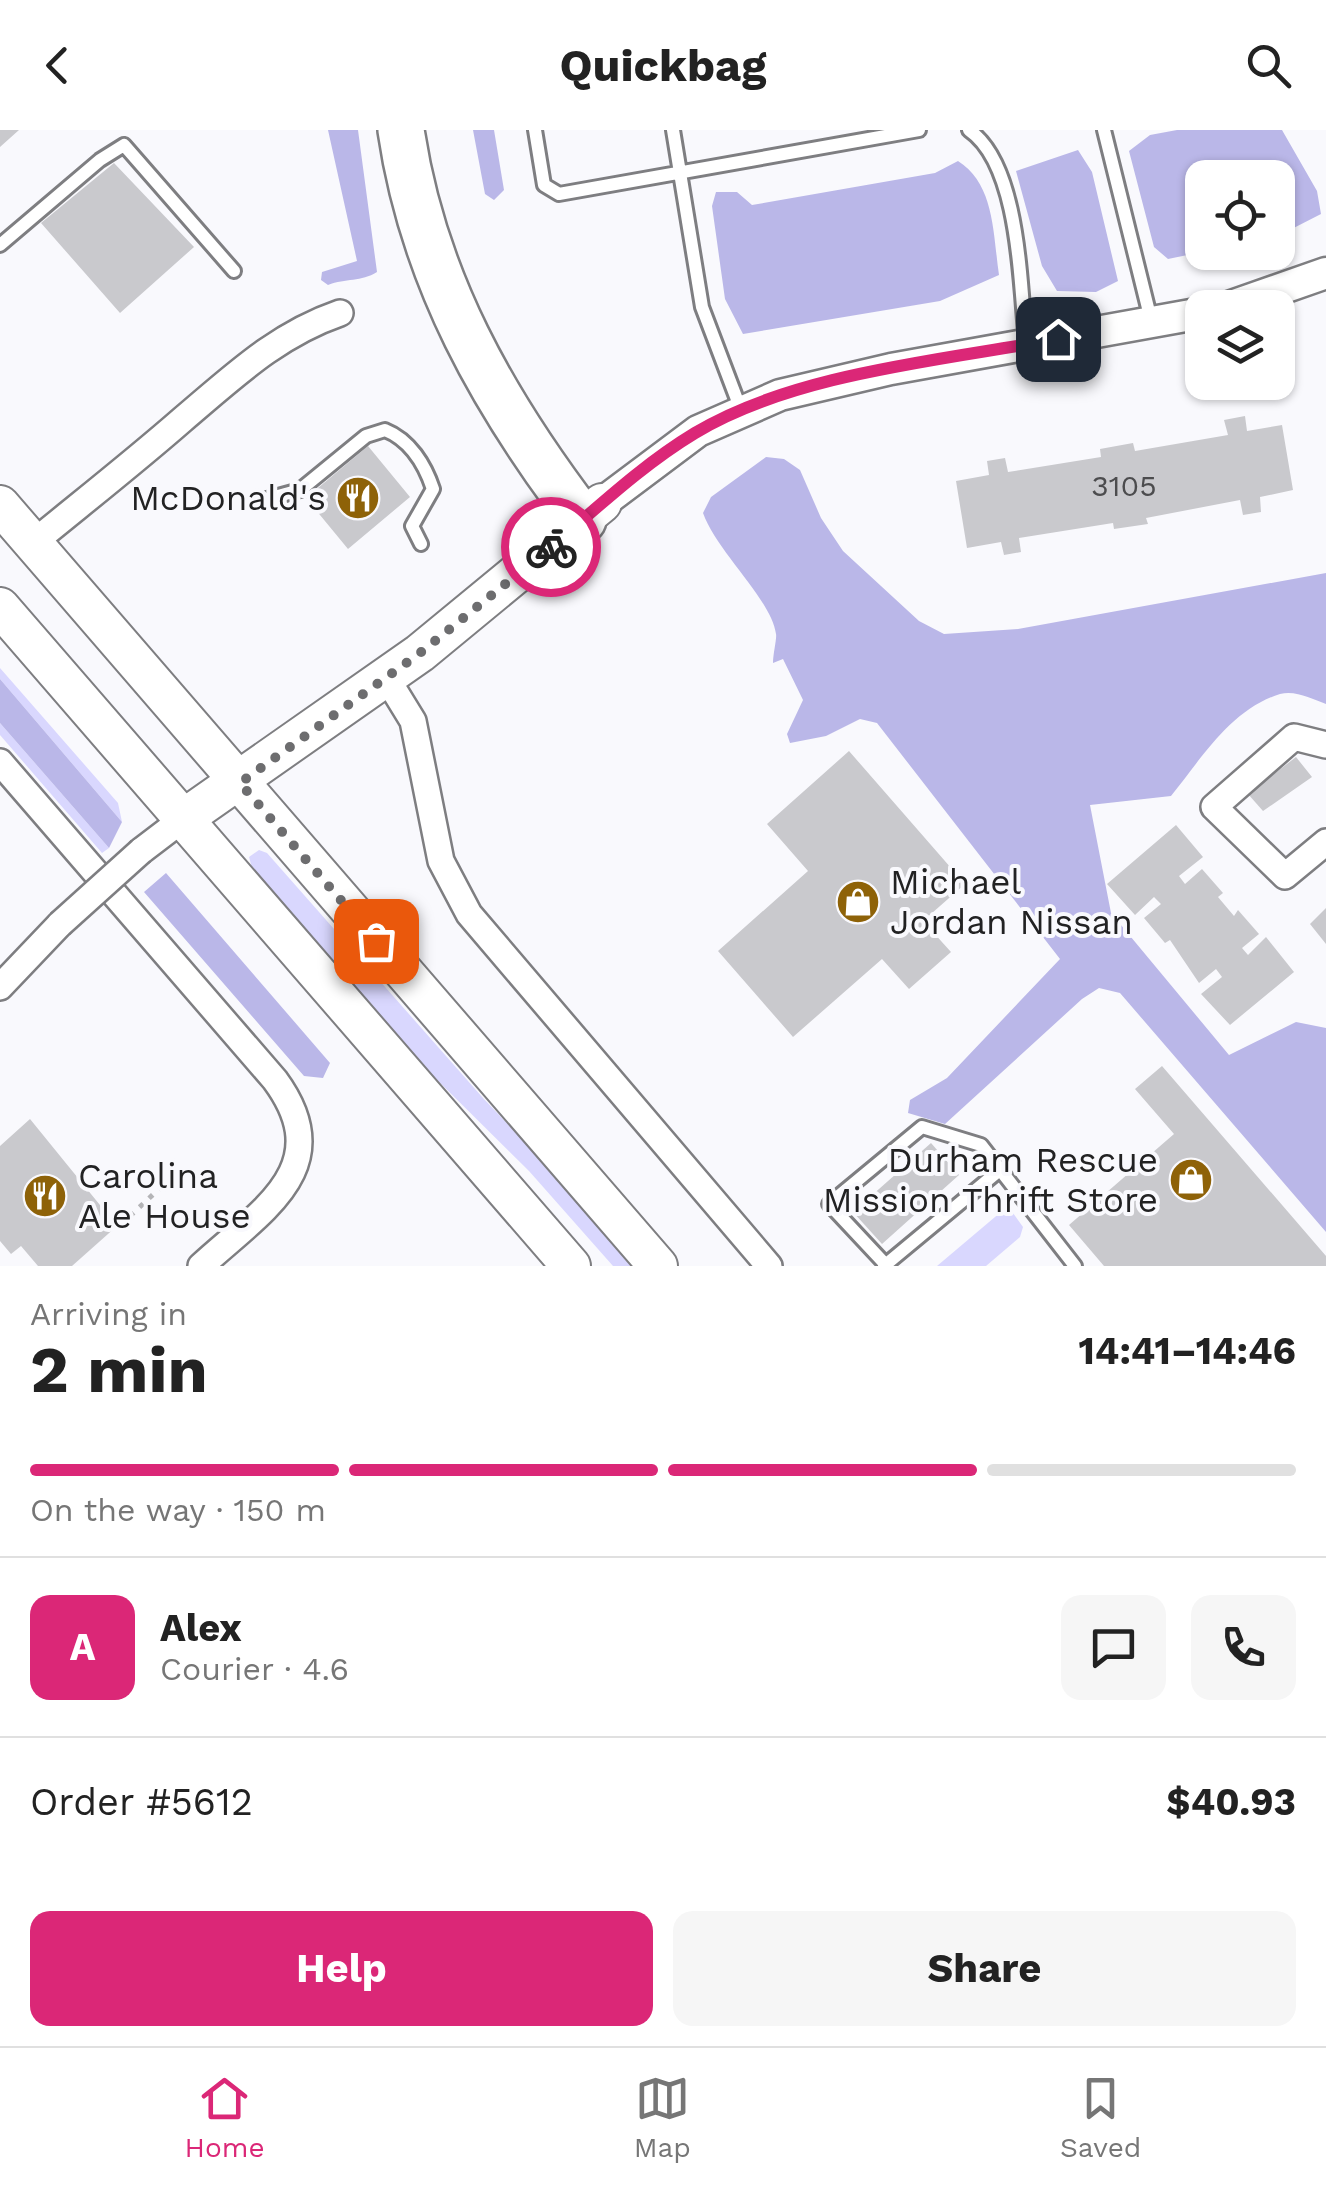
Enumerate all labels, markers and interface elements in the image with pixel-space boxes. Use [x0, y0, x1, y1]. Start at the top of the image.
icon: back [30, 38, 85, 93]
icon: search [1241, 38, 1296, 93]
text: Quickbag [559, 39, 767, 92]
map controls [1185, 160, 1295, 400]
button: locate [1185, 160, 1295, 270]
button: layers [1185, 290, 1295, 400]
pin [1016, 297, 1101, 382]
icon: home [1031, 312, 1086, 367]
house number: 3105 [1091, 468, 1157, 503]
restaurant icon: McDonald's [335, 475, 381, 521]
place label: McDonald's [130, 477, 326, 519]
courier [501, 497, 601, 597]
icon: bike [524, 520, 579, 575]
place label: Michael Jordan Nissan [890, 861, 1133, 943]
shop icon: Michael Jordan Nissan [835, 879, 881, 925]
pin [334, 899, 419, 984]
icon: bag [349, 914, 404, 969]
place label: Durham Rescue Mission Thrift Store [823, 1139, 1158, 1221]
place label: Carolina Ale House [78, 1155, 251, 1237]
shop icon: Durham Rescue Mission Thrift Store [1168, 1157, 1214, 1203]
restaurant icon: Carolina Ale House [22, 1173, 68, 1219]
text: Arriving in [30, 1295, 187, 1333]
text: 14:41–14:46 [1078, 1329, 1296, 1373]
text: 2 min [30, 1332, 208, 1408]
text: On the way · 150 m [30, 1491, 326, 1529]
button: chat [1061, 1595, 1166, 1700]
button: phone [1191, 1595, 1296, 1700]
text: Alex [160, 1606, 242, 1650]
text: A [70, 1625, 95, 1669]
text: Courier · 4.6 [160, 1650, 349, 1688]
text: Order #5612 [30, 1780, 253, 1824]
text: $40.93 [1166, 1780, 1296, 1824]
button: Help [30, 1911, 653, 2026]
button: Share [673, 1911, 1296, 2026]
tab: Home [185, 2071, 265, 2164]
tab: Map [634, 2071, 691, 2164]
tab: Saved [1060, 2071, 1141, 2164]

